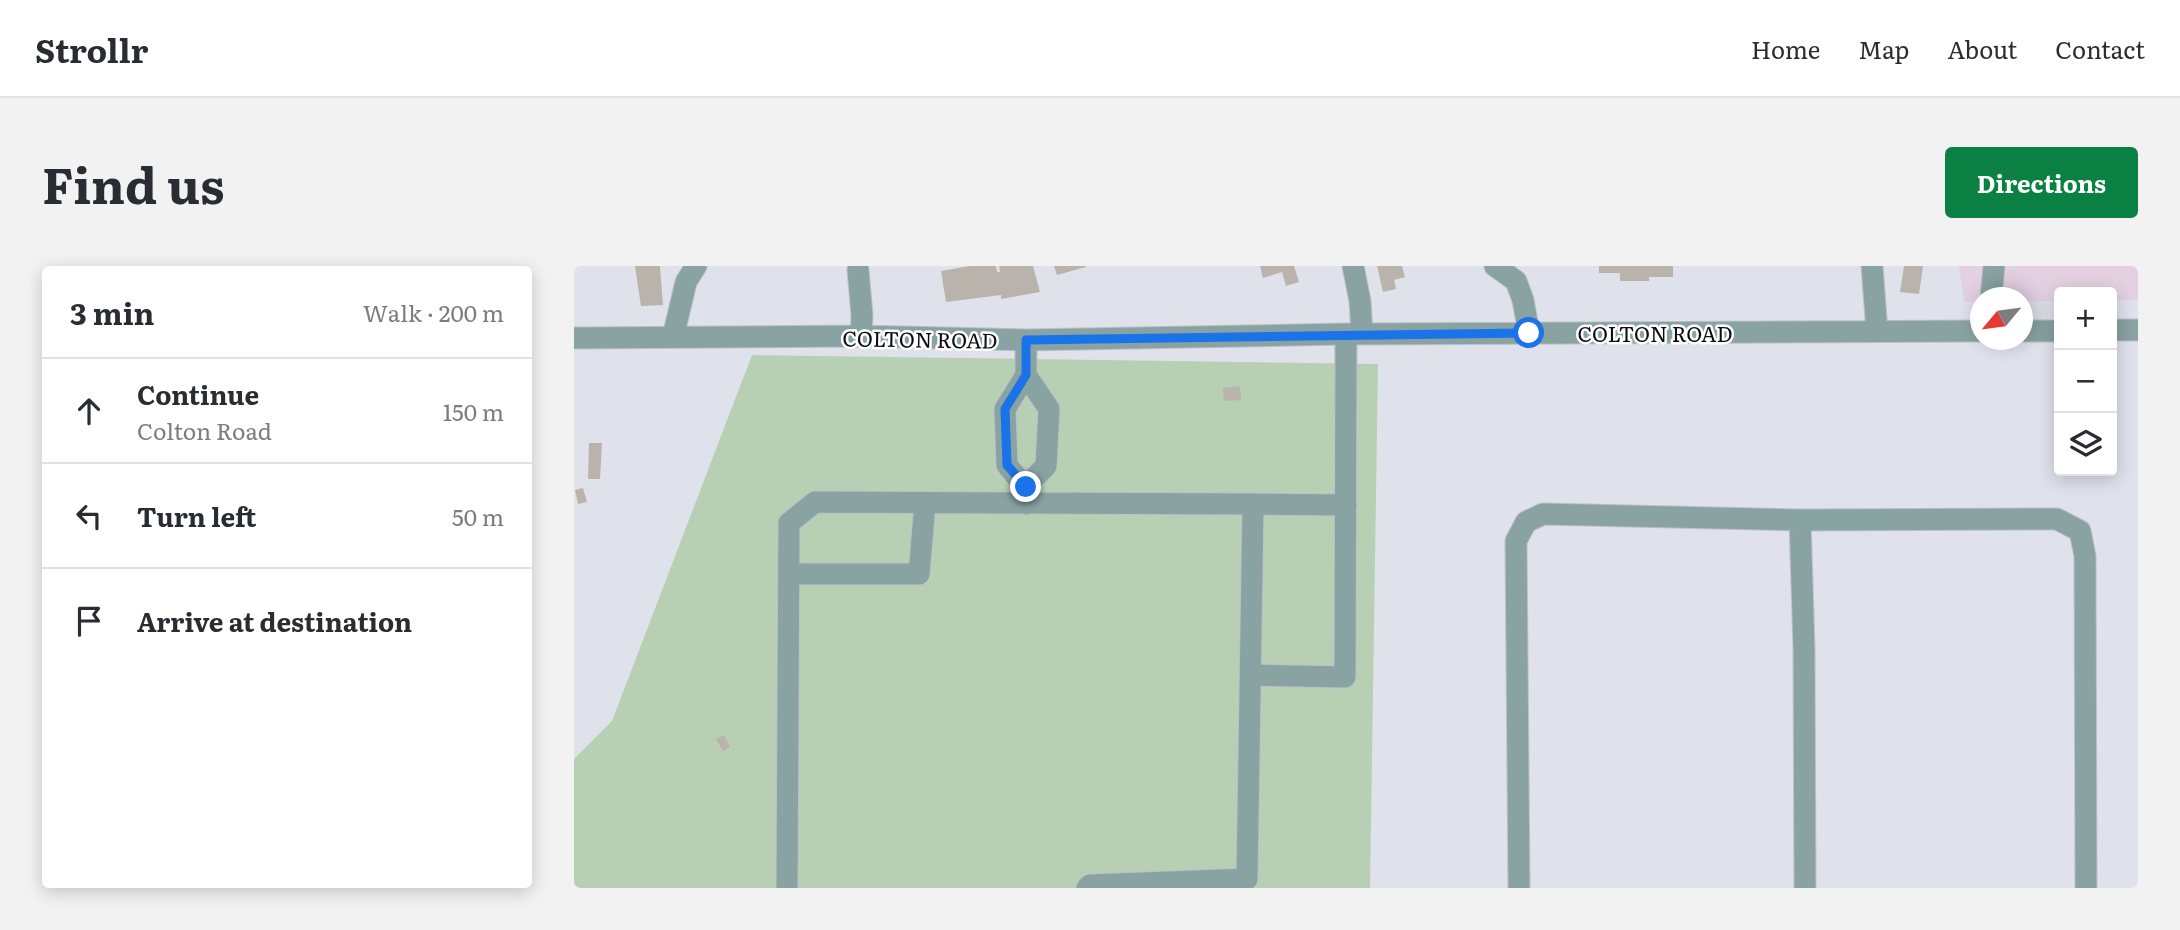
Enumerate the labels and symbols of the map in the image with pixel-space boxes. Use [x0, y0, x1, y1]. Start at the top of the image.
north arrow [1970, 287, 2033, 350]
route start [1513, 317, 1544, 348]
street label: COLTON ROAD [1577, 317, 1733, 348]
street label: COLTON ROAD [842, 321, 998, 355]
route end [1010, 471, 1041, 502]

